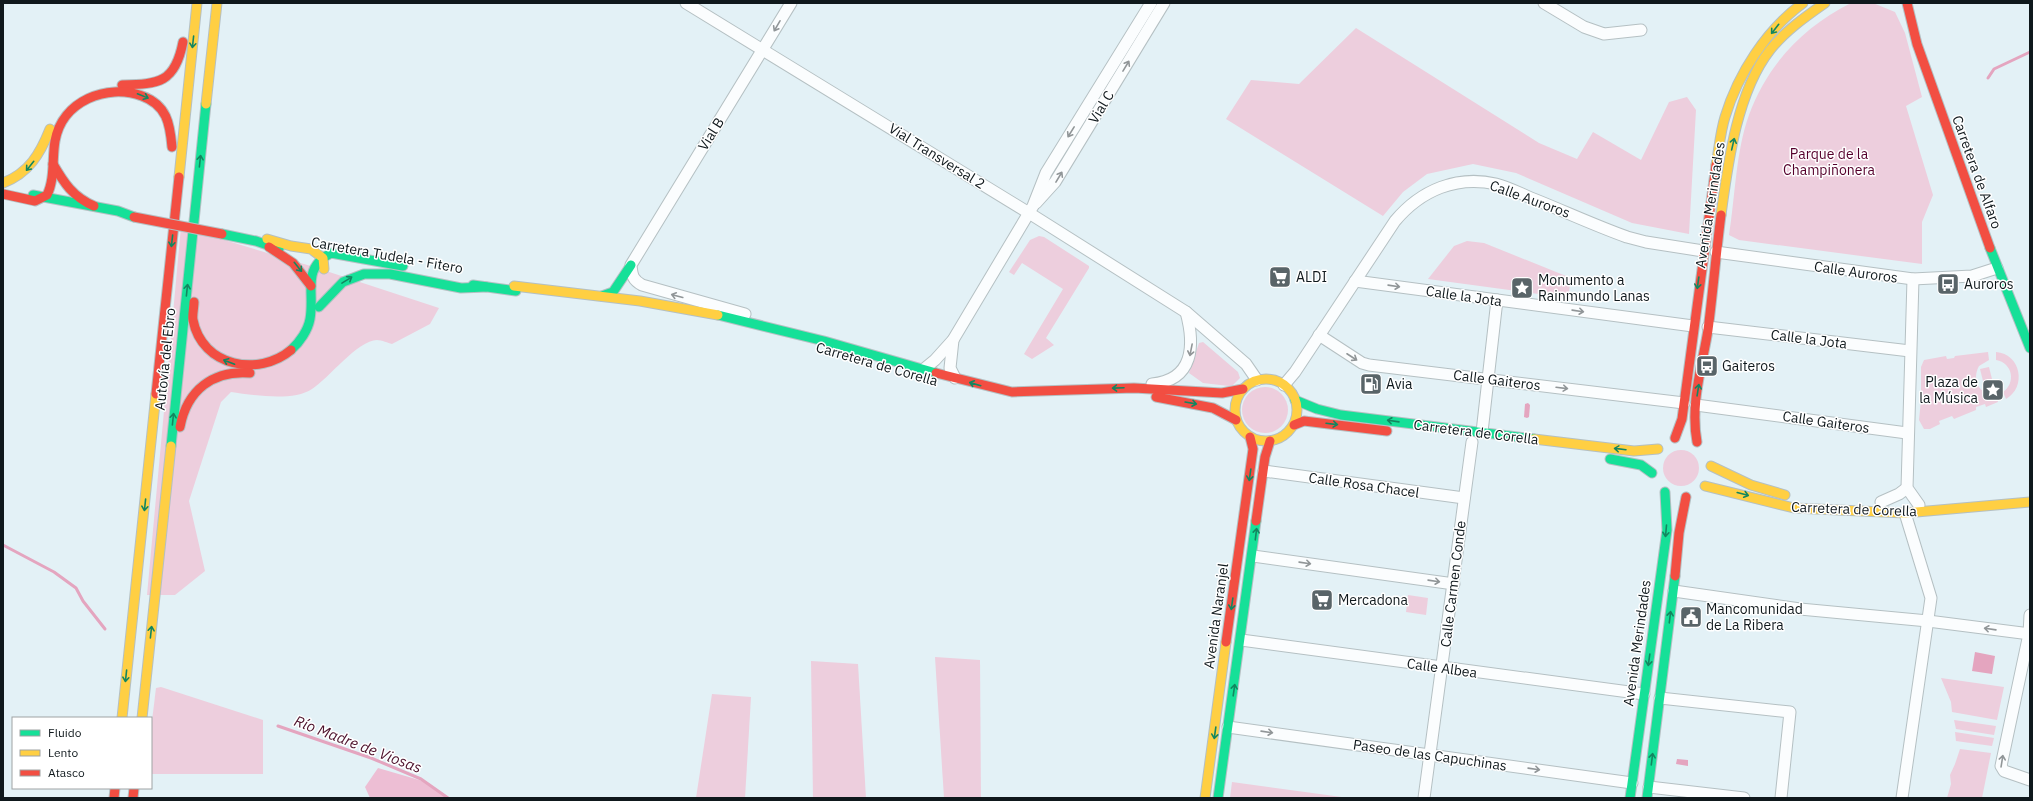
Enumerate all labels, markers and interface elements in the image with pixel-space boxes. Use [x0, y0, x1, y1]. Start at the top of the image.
one-way arrow [773, 20, 781, 31]
one-way arrow [1771, 23, 1779, 34]
one-way arrow [189, 35, 196, 48]
one-way arrow [1122, 60, 1130, 72]
street label: Vial C [1084, 87, 1118, 127]
one-way arrow [136, 93, 148, 101]
street label: Carretera de Alfaro [1948, 113, 2006, 231]
street label: Vial B [694, 114, 728, 154]
street label: Vial Transversal 2 [885, 119, 989, 193]
one-way arrow [1067, 126, 1075, 138]
one-way arrow [1730, 138, 1738, 151]
street label: Avenida Merindades [1691, 141, 1729, 269]
park label: Parque de la Champiñonera [1783, 145, 1875, 179]
one-way arrow [196, 155, 204, 168]
one-way arrow [26, 161, 35, 171]
one-way arrow [1055, 171, 1063, 183]
street label: Calle Auroros [1487, 176, 1573, 222]
street label: Carretera Tudela - Fitero [310, 233, 464, 277]
one-way arrow [168, 234, 175, 247]
street label: Calle Auroros [1813, 257, 1899, 287]
one-way arrow [294, 261, 303, 272]
supermarket icon: ALDI [1267, 264, 1293, 290]
place label: ALDI [1296, 268, 1327, 286]
place label: Monumento a Rainmundo Lanas [1538, 271, 1650, 305]
bus stop icon: Auroros [1935, 271, 1961, 297]
place icon: Monumento a Rainmundo Lanas [1509, 275, 1535, 301]
place label: Auroros [1964, 275, 2014, 293]
one-way arrow [341, 276, 353, 284]
one-way arrow [1694, 276, 1702, 289]
one-way arrow [1387, 282, 1400, 290]
street label: Calle la Jota [1425, 282, 1504, 310]
one-way arrow [183, 284, 190, 297]
one-way arrow [671, 291, 684, 299]
street label: Autovía del Ebro [151, 307, 179, 411]
one-way arrow [1571, 307, 1584, 315]
street label: Calle la Jota [1770, 325, 1849, 353]
street label: Carretera de Corella [814, 338, 940, 390]
one-way arrow [1186, 343, 1194, 356]
one-way arrow [1346, 353, 1357, 361]
bus stop icon: Gaiteros [1694, 353, 1720, 379]
one-way arrow [223, 357, 235, 365]
place label: Gaiteros [1722, 357, 1775, 375]
street label: Calle Gaiteros [1452, 366, 1542, 394]
fuel station icon: Avia [1358, 371, 1384, 397]
place label: Plaza de la Música [1919, 373, 1979, 407]
place label: Avia [1386, 375, 1413, 393]
place icon: Plaza de la Música [1980, 377, 2006, 403]
one-way arrow [969, 380, 982, 387]
one-way arrow [1555, 384, 1568, 392]
one-way arrow [1694, 384, 1702, 397]
one-way arrow [1112, 385, 1125, 392]
one-way arrow [1184, 399, 1197, 407]
street label: Calle Gaiteros [1781, 407, 1871, 437]
one-way arrow [169, 413, 177, 426]
street label: Carretera de Corella [1412, 415, 1540, 449]
one-way arrow [1387, 417, 1400, 425]
one-way arrow [1325, 420, 1338, 428]
one-way arrow [1614, 446, 1627, 453]
one-way arrow [1246, 468, 1254, 481]
street label: Calle Rosa Chacel [1308, 468, 1421, 502]
one-way arrow [1736, 491, 1749, 499]
one-way arrow [141, 498, 148, 511]
street label: Carretera de Corella [1791, 498, 1918, 520]
street label: Calle Carmen Conde [1436, 519, 1470, 648]
one-way arrow [1663, 524, 1670, 537]
one-way arrow [1252, 528, 1260, 541]
one-way arrow [1298, 560, 1311, 567]
street label: Avenida Naranjel [1200, 562, 1232, 670]
one-way arrow [1427, 577, 1440, 585]
street label: Avenida Merindades [1619, 579, 1655, 707]
supermarket icon: Mercadona [1309, 587, 1335, 613]
place label: Mercadona [1338, 591, 1409, 609]
one-way arrow [1228, 597, 1236, 610]
place label: Mancomunidad de La Ribera [1706, 600, 1803, 634]
public building icon: Mancomunidad de La Ribera [1678, 604, 1704, 630]
one-way arrow [1667, 610, 1674, 623]
one-way arrow [1984, 625, 1997, 633]
one-way arrow [147, 626, 155, 639]
one-way arrow [1645, 653, 1653, 666]
street label: Calle Albea [1406, 654, 1479, 682]
one-way arrow [123, 669, 130, 682]
one-way arrow [1230, 684, 1237, 697]
water label: Río Madre de Viosas [292, 711, 424, 777]
legend [12, 717, 152, 789]
text: Fluido [48, 725, 82, 740]
one-way arrow [1211, 726, 1219, 739]
one-way arrow [1260, 728, 1273, 736]
street label: Paseo de las Capuchinas [1352, 735, 1508, 775]
text: Lento [48, 745, 78, 760]
one-way arrow [1648, 753, 1656, 766]
one-way arrow [1999, 754, 2007, 767]
text: Atasco [48, 765, 85, 780]
one-way arrow [1527, 765, 1540, 773]

